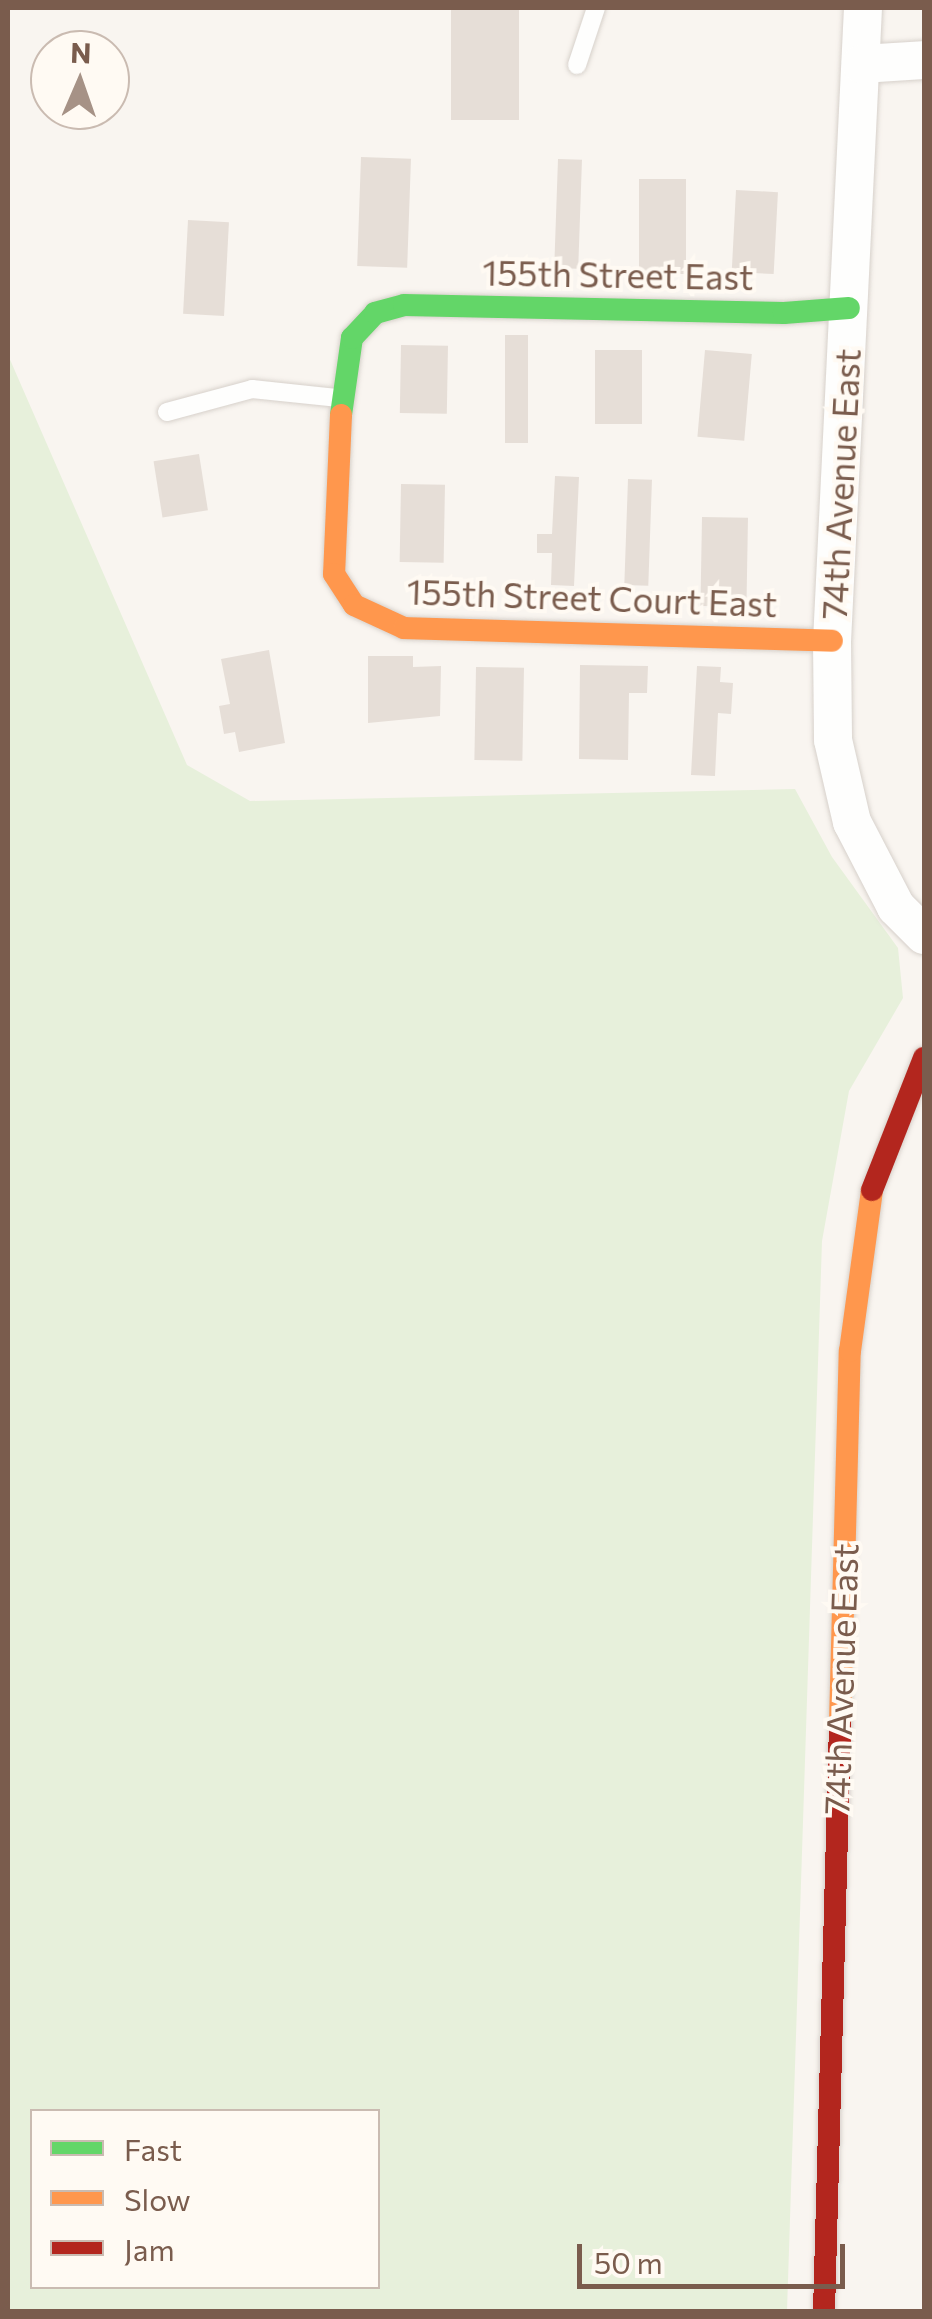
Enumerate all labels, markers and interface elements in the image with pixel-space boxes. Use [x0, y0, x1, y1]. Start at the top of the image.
north arrow [30, 30, 130, 130]
text: N [70, 35, 92, 69]
street label: 155th Street East [482, 251, 754, 297]
street label: 74th Avenue East [812, 348, 868, 620]
street label: 155th Street Court East [406, 570, 778, 624]
street label: 74th Avenue East [814, 1543, 866, 1815]
legend [30, 2109, 380, 2289]
text: Fast [124, 2130, 182, 2167]
text: Slow [124, 2180, 191, 2217]
scale bar [582, 2224, 850, 2286]
text: Jam [124, 2230, 175, 2267]
text: 50 m [594, 2243, 663, 2280]

